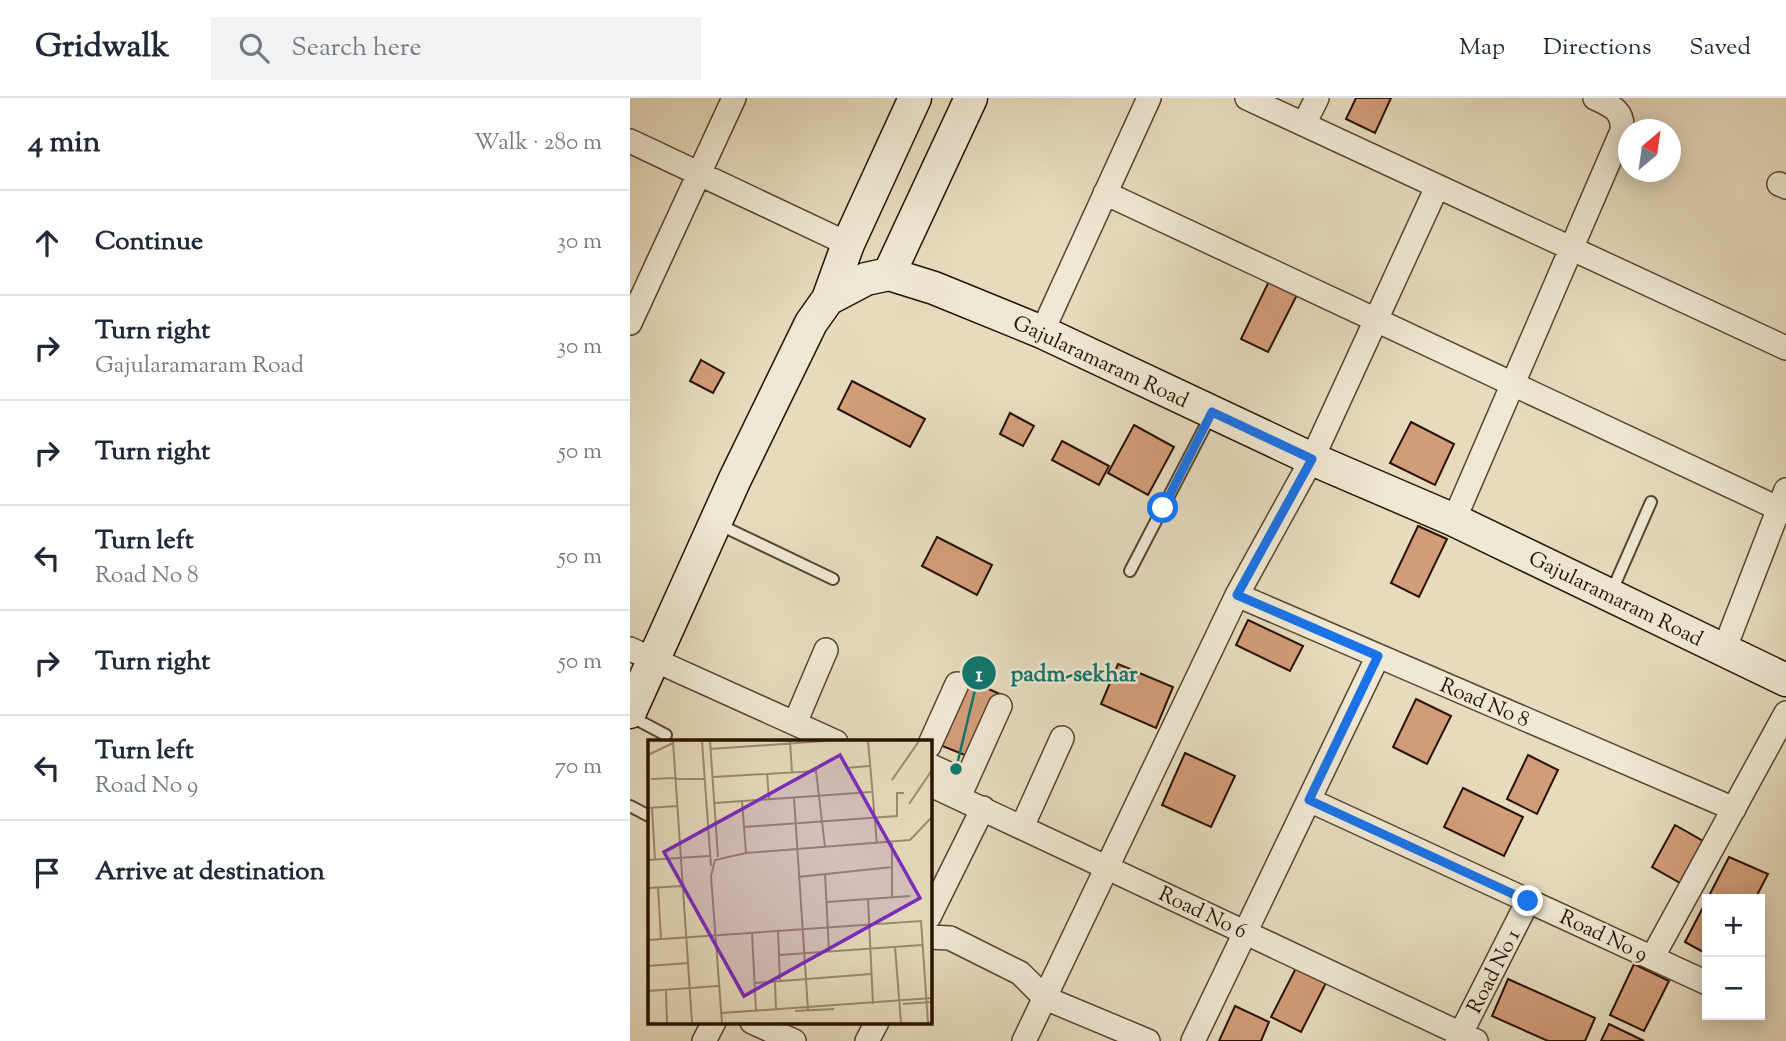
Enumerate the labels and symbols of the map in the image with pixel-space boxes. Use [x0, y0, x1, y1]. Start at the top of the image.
north arrow [1618, 119, 1681, 182]
street label: Gajularamaram Road [1007, 309, 1193, 417]
route start [1147, 492, 1178, 523]
street label: Gajularamaram Road [1523, 545, 1708, 655]
callout: padm-sekhar [961, 651, 1151, 695]
text: padm-sekhar [1010, 659, 1138, 692]
text: 1 [975, 661, 983, 691]
street label: Road No 8 [1435, 672, 1534, 736]
inset map [648, 740, 931, 1024]
street label: Road No 6 [1153, 880, 1251, 947]
route end [1512, 885, 1543, 916]
street label: Road No 9 [1554, 903, 1652, 970]
street label: Road No 1 [1461, 924, 1529, 1019]

